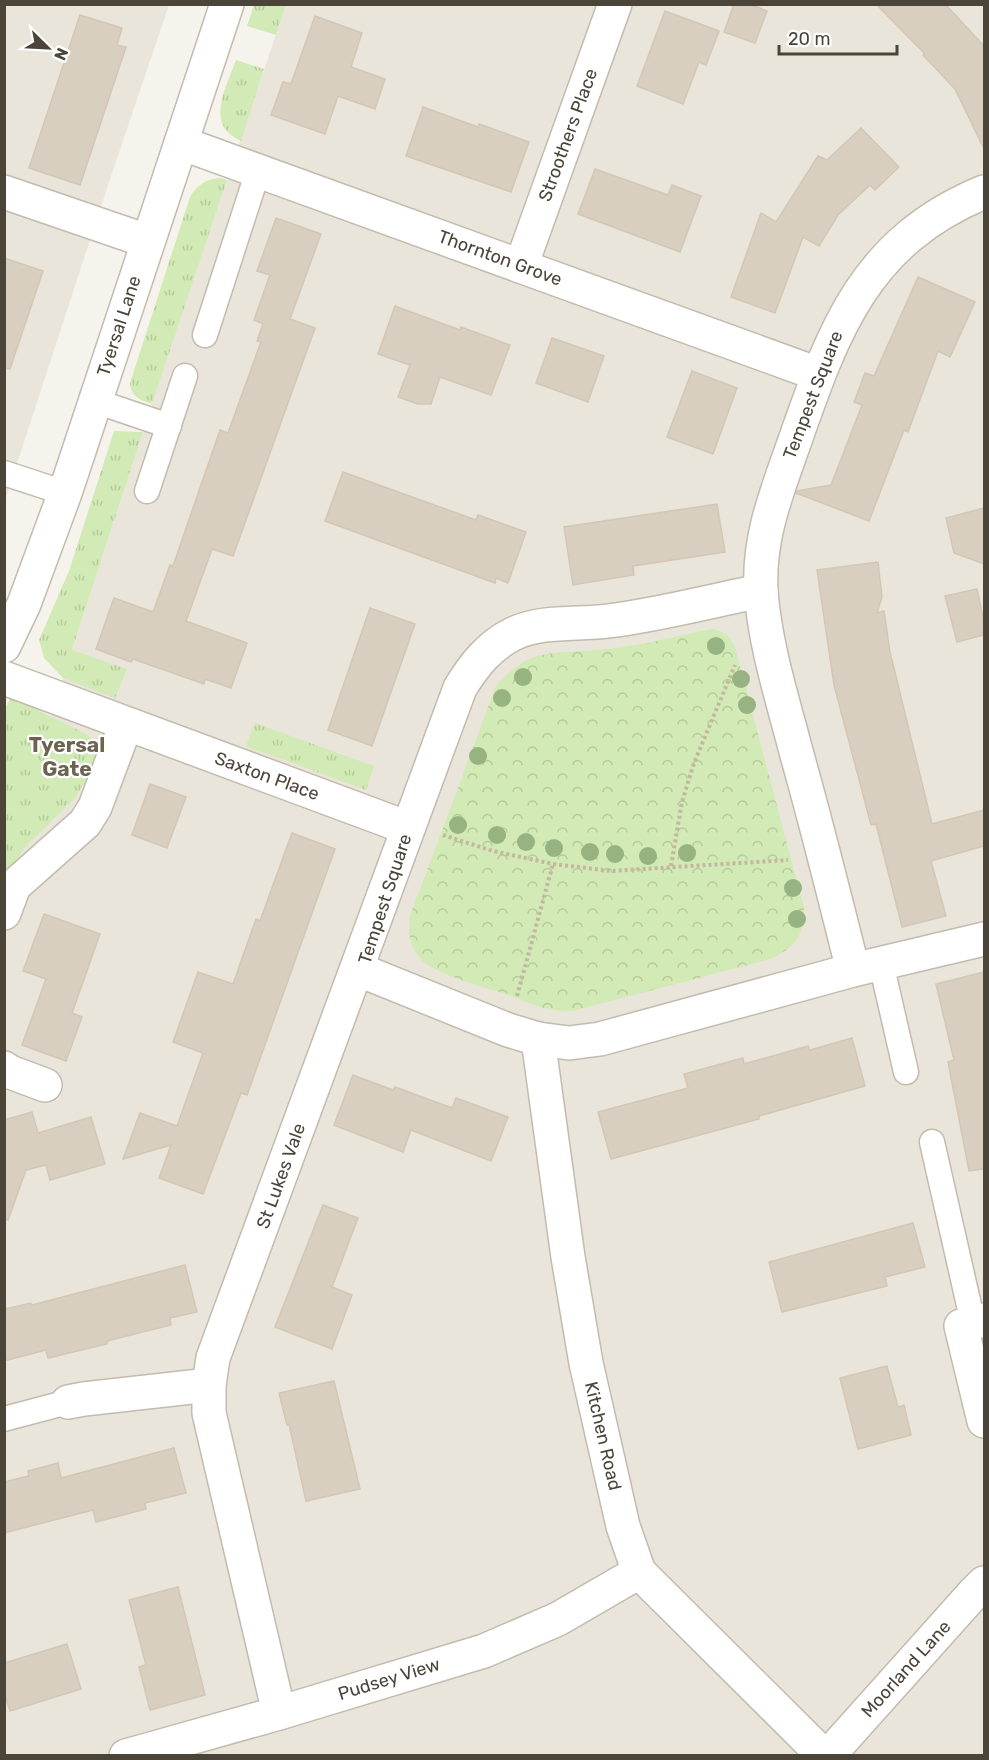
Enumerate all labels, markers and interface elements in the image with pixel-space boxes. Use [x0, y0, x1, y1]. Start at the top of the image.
north arrow [18, 18, 78, 78]
scale bar [779, 18, 898, 56]
text: 20 m [788, 28, 830, 50]
text: N [50, 45, 72, 63]
street label: Stroothers Place [534, 66, 602, 204]
street label: Thornton Grove [435, 225, 565, 291]
street label: Tyersal Lane [92, 273, 146, 379]
street label: Tempest Square [778, 328, 848, 462]
district label: Tyersal Gate [29, 732, 105, 781]
street label: Saxton Place [212, 747, 322, 805]
street label: Tempest Square [354, 831, 416, 967]
street label: St Lukes Vale [252, 1120, 310, 1232]
street label: Kitchen Road [580, 1379, 626, 1493]
street label: Moorland Lane [857, 1616, 955, 1722]
street label: Pudsey View [335, 1653, 443, 1705]

